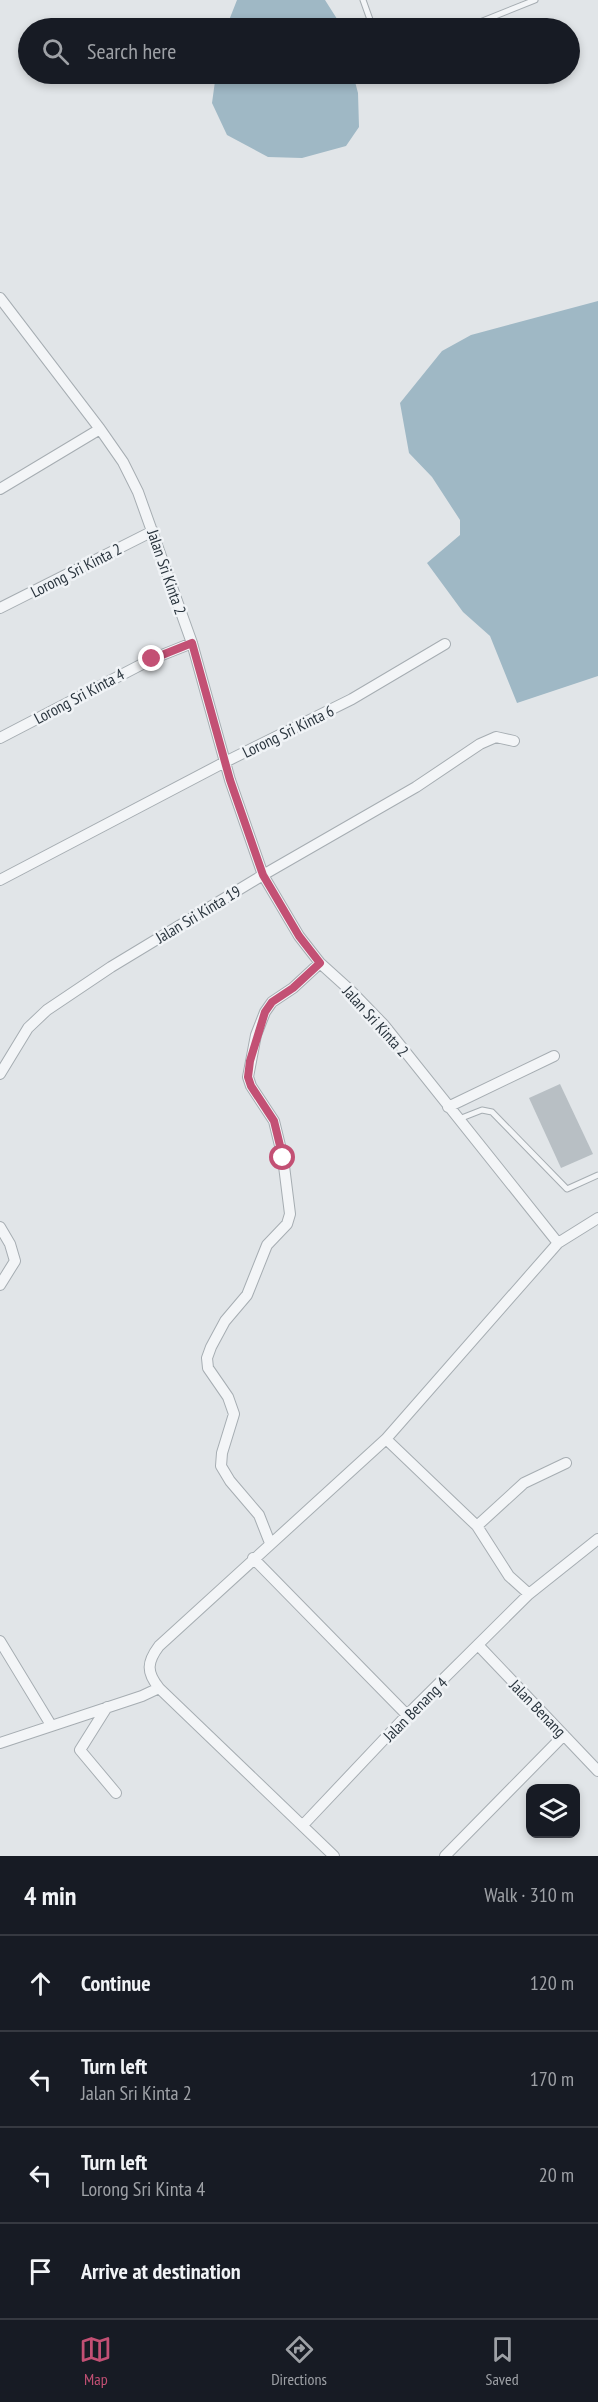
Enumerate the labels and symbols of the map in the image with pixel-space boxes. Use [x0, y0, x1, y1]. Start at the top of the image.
street label: Jalan Sri Kinta 2 [143, 526, 191, 617]
street label: Lorong Sri Kinta 2 [27, 539, 125, 601]
route end [138, 645, 164, 671]
street label: Lorong Sri Kinta 4 [30, 664, 128, 728]
street label: Lorong Sri Kinta 6 [239, 700, 337, 762]
street label: Jalan Sri Kinta 19 [151, 881, 244, 948]
street label: Jalan Sri Kinta 2 [338, 981, 413, 1061]
route start [269, 1144, 295, 1170]
street label: Jalan Benang 4 [378, 1673, 451, 1746]
street label: Jalan Benang [505, 1674, 570, 1741]

